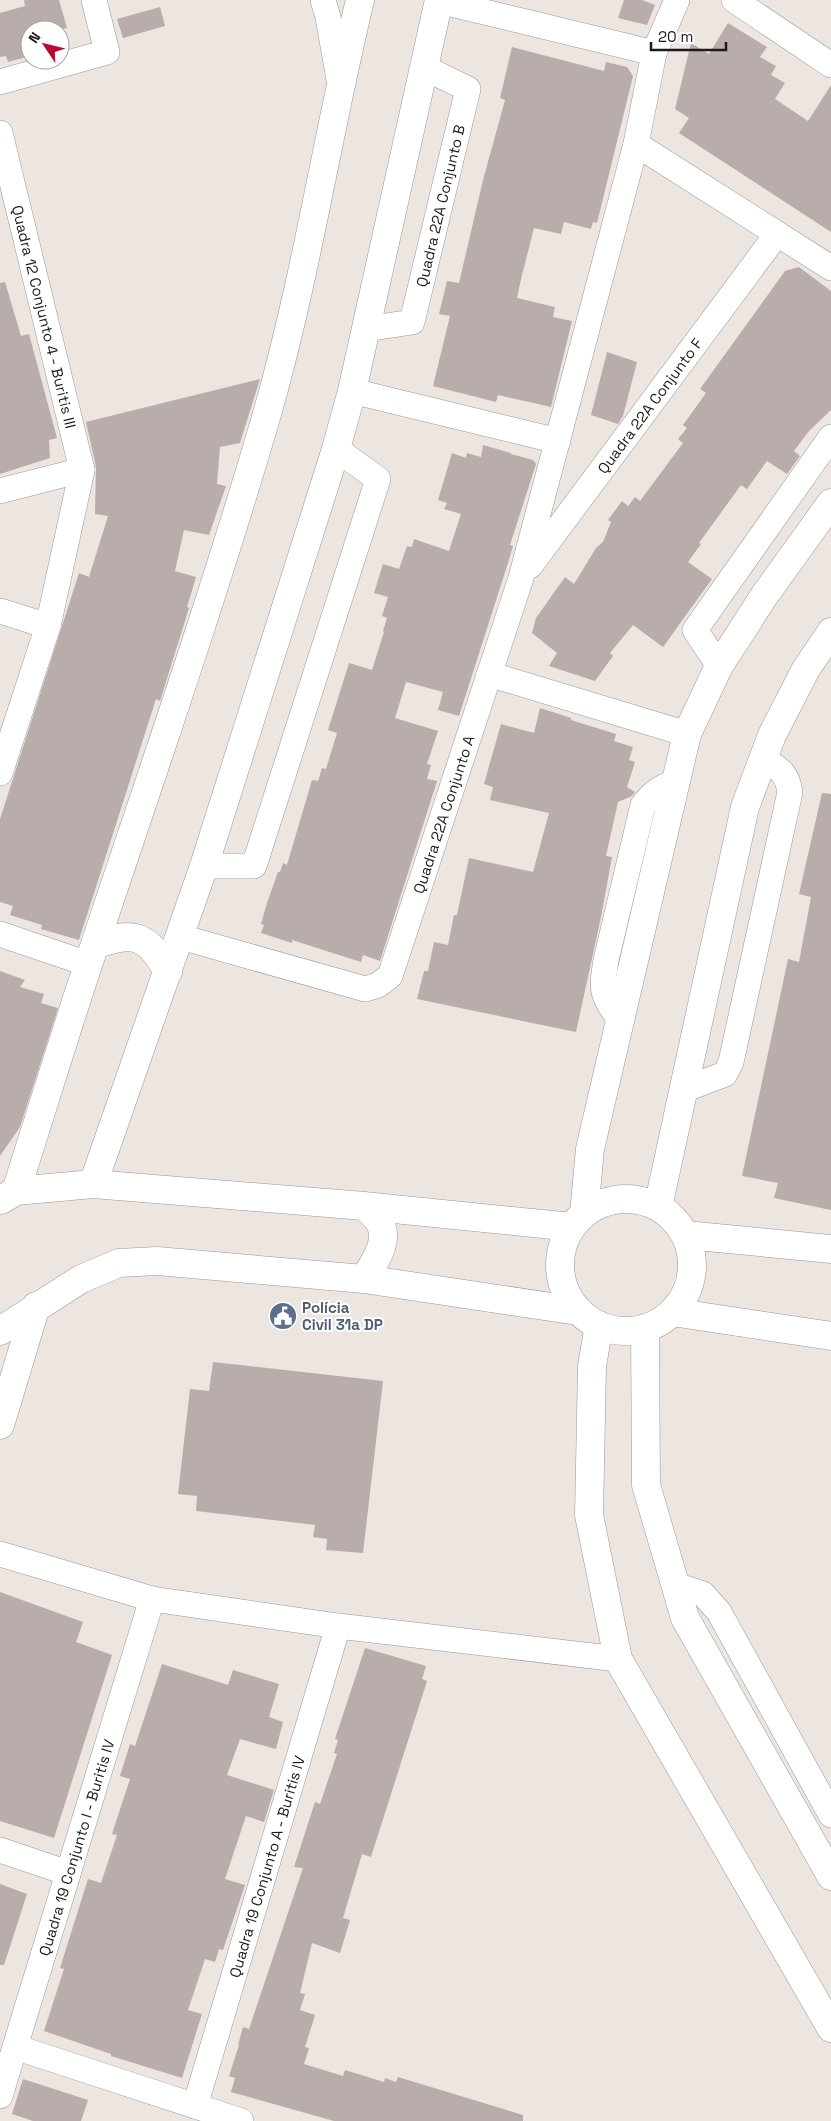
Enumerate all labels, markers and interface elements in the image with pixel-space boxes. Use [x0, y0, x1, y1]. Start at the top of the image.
north arrow [20, 20, 70, 70]
scale bar [651, 20, 726, 52]
text: 20 m [658, 27, 693, 46]
text: N [24, 29, 44, 47]
street label: Quadra 22A Conjunto B [411, 123, 469, 289]
street label: Quadra 12 Conjunto 4 - Buritis III [8, 203, 81, 430]
street label: Quadra 22A Conjunto F [593, 334, 706, 477]
street label: Quadra 22A Conjunto A [408, 732, 478, 896]
place label: Polícia Civil 31a DP [302, 1298, 383, 1334]
public building icon: Polícia Civil 31a DP [268, 1301, 298, 1331]
street label: Quadra 19 Conjunto I - Buritis IV [34, 1737, 118, 1958]
street label: Quadra 19 Conjunto A - Buritis IV [224, 1753, 308, 1980]

